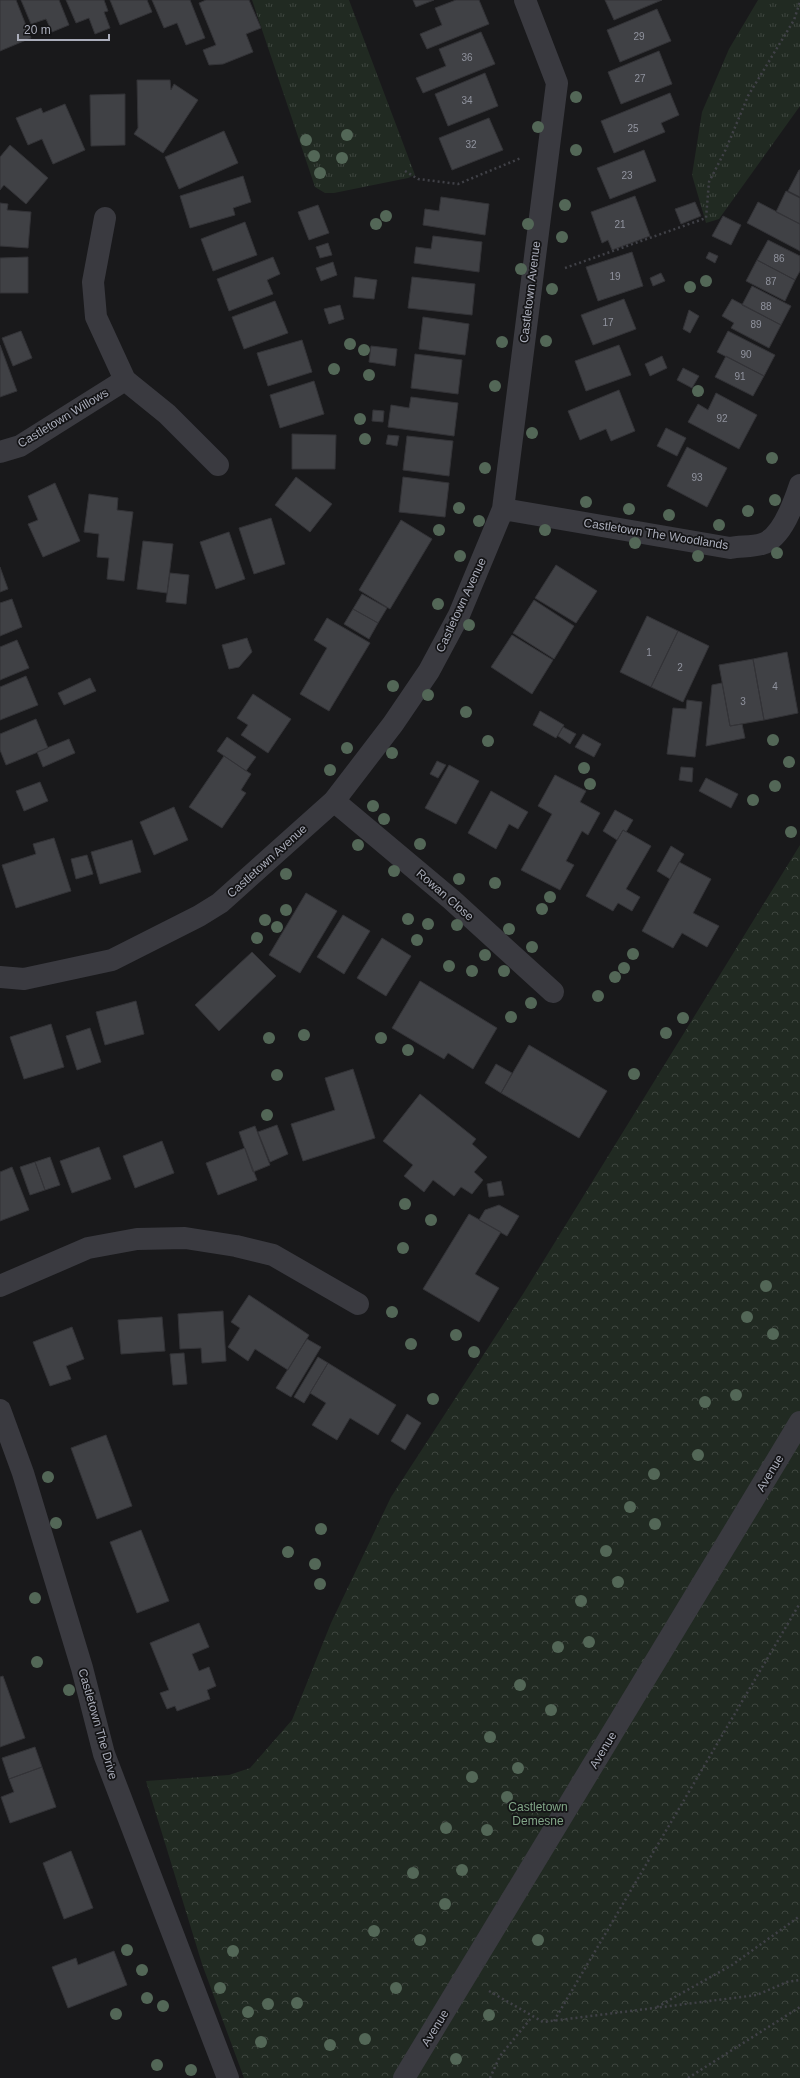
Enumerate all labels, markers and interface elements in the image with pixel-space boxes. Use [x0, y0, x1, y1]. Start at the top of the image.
scale bar [18, 16, 109, 42]
text: 20 m [24, 23, 51, 37]
house number: 29 [633, 31, 645, 42]
house number: 36 [461, 52, 473, 63]
house number: 27 [634, 73, 646, 84]
house number: 34 [461, 95, 473, 106]
house number: 25 [627, 123, 639, 134]
house number: 32 [465, 139, 477, 150]
house number: 23 [621, 170, 633, 181]
house number: 21 [614, 219, 626, 230]
street label: Castletown Avenue [517, 240, 543, 344]
house number: 86 [773, 253, 785, 264]
house number: 19 [609, 271, 621, 282]
house number: 87 [765, 276, 777, 287]
house number: 88 [760, 301, 772, 312]
house number: 17 [602, 317, 614, 328]
house number: 89 [750, 319, 762, 330]
house number: 90 [740, 349, 752, 360]
house number: 91 [734, 371, 746, 382]
street label: Castletown Willows [15, 385, 111, 451]
house number: 92 [716, 413, 728, 424]
house number: 93 [691, 472, 703, 483]
street label: Castletown The Woodlands [583, 516, 729, 552]
street label: Castletown Avenue [433, 555, 489, 654]
house number: 1 [646, 647, 652, 658]
house number: 2 [677, 662, 683, 673]
house number: 4 [772, 681, 778, 692]
house number: 3 [740, 696, 746, 707]
street label: Castletown Avenue [224, 821, 310, 901]
street label: Rowan Close [413, 866, 477, 924]
street label: Avenue [754, 1452, 787, 1494]
street label: Castletown The Drive [75, 1667, 121, 1781]
street label: Avenue [587, 1729, 620, 1771]
park label: Castletown Demesne [508, 1800, 568, 1828]
street label: Avenue [418, 2007, 452, 2049]

